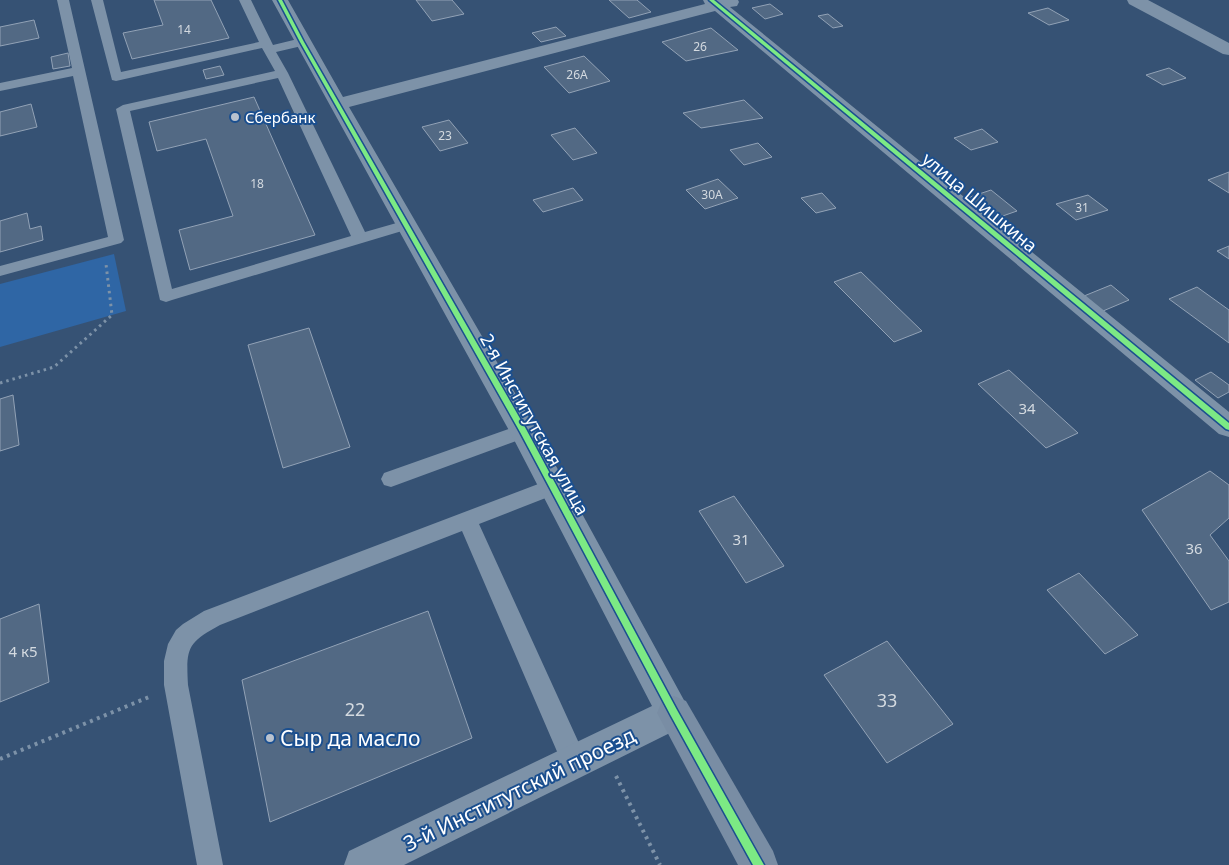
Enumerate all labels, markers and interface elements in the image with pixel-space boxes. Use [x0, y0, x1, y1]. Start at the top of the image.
house number: 14 [177, 21, 191, 38]
house number: 26 [693, 38, 707, 55]
house number: 26А [566, 66, 588, 83]
place label: Сбербанк [245, 107, 315, 127]
marker: Сбербанк [229, 111, 241, 123]
house number: 23 [438, 127, 452, 144]
street label: улица Шишкина [917, 147, 1043, 257]
house number: 18 [250, 175, 264, 192]
house number: 30А [701, 186, 723, 203]
house number: 31 [1075, 199, 1089, 216]
street label: 2-я Институтская улица [475, 329, 595, 519]
house number: 34 [1018, 398, 1036, 418]
house number: 31 [732, 529, 750, 549]
house number: 36 [1185, 538, 1203, 558]
house number: 4 к5 [8, 641, 38, 661]
house number: 33 [877, 688, 897, 712]
house number: 22 [345, 697, 365, 721]
street label: 3-й Институтский проезд [398, 720, 640, 857]
place label: Сыр да масло [280, 724, 420, 752]
marker: Сыр да масло [264, 732, 276, 744]

